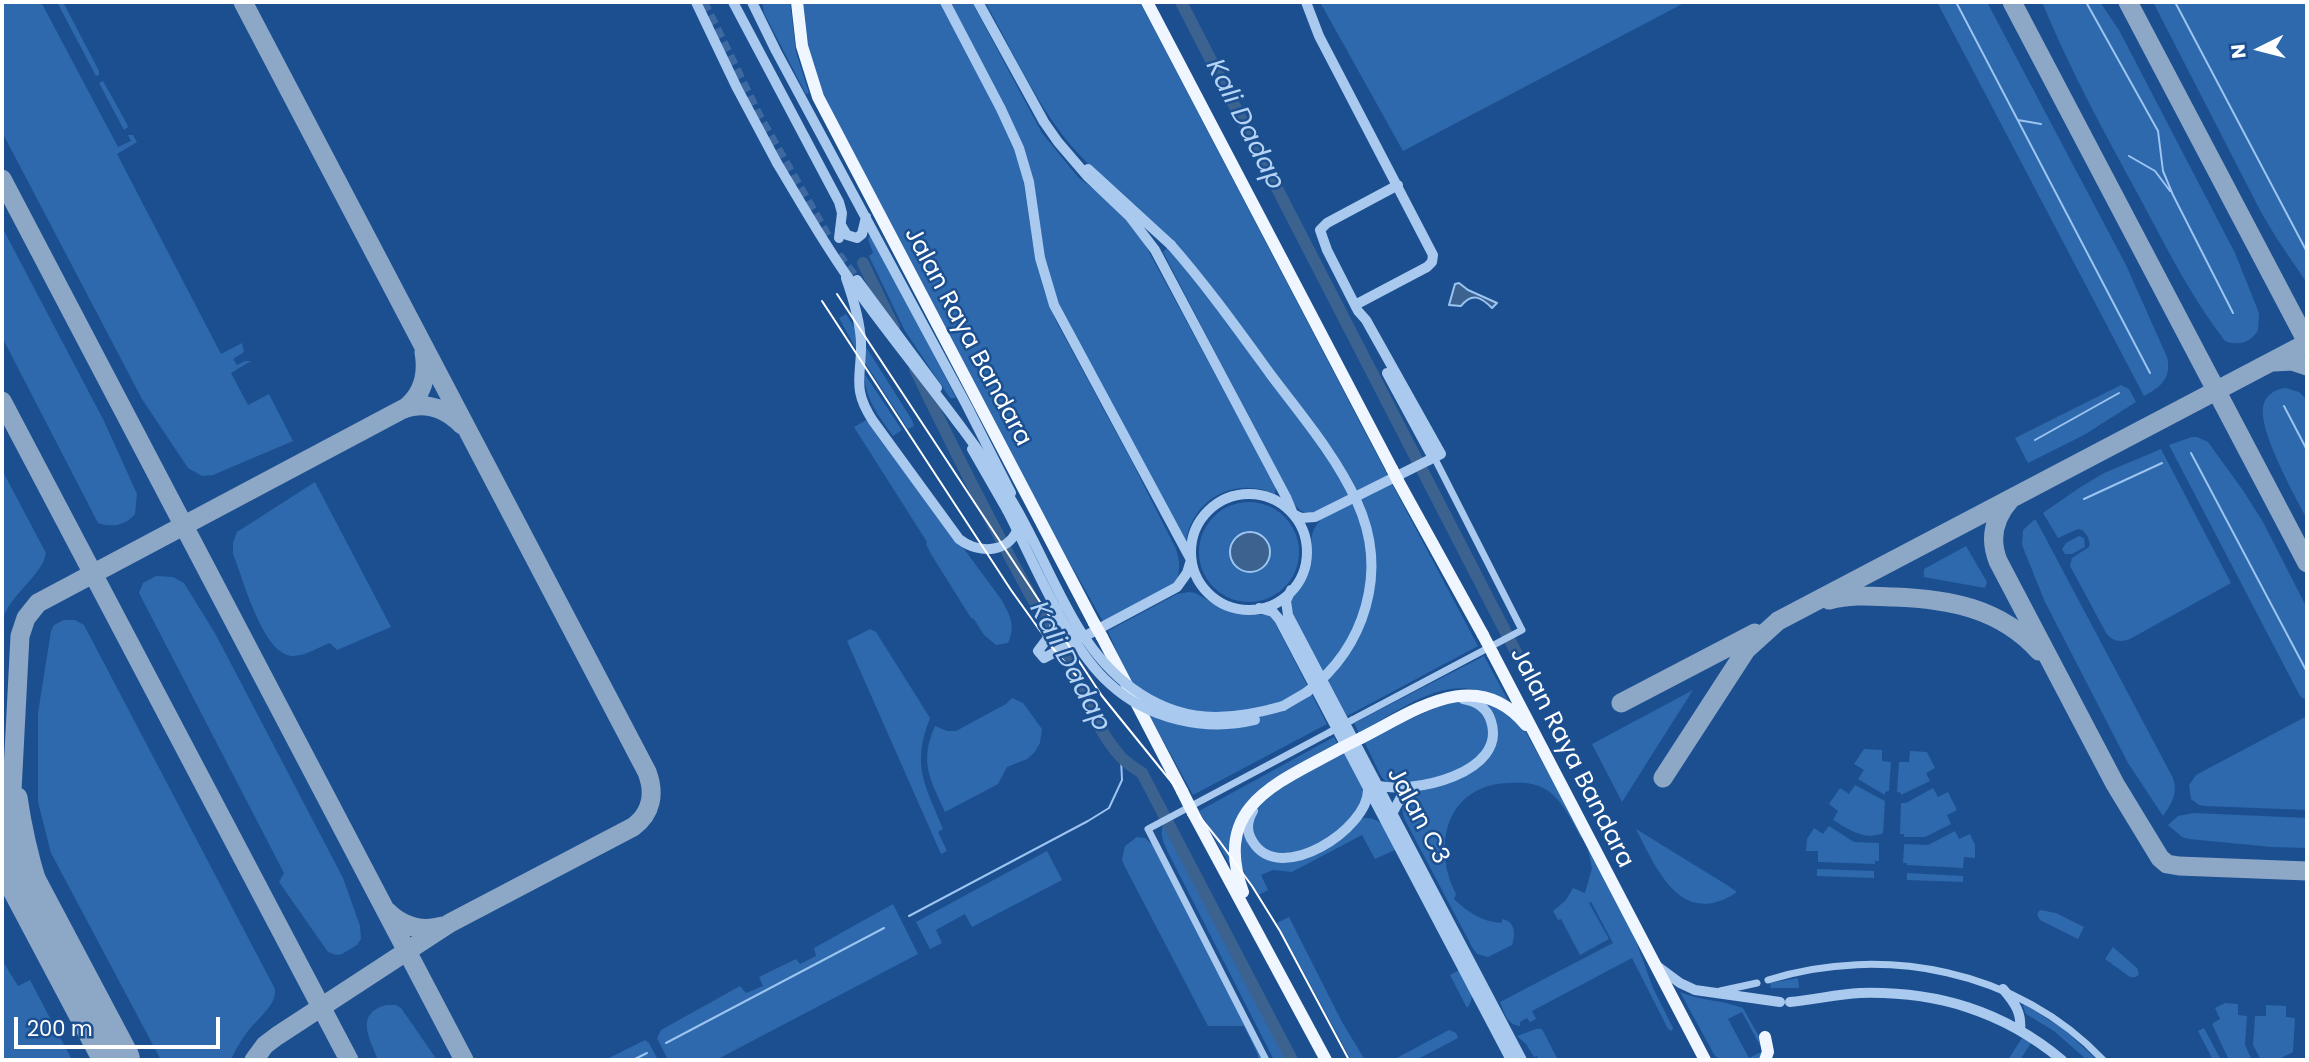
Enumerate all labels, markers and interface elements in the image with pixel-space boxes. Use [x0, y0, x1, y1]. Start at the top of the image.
north arrow [2225, 14, 2295, 84]
text: N [2224, 43, 2253, 60]
water label: Kali Dadap [1198, 54, 1290, 196]
street label: Jalan Raya Bandara [897, 223, 1037, 451]
water label: Kali Dadap [1022, 597, 1116, 737]
street label: Jalan Raya Bandara [1503, 643, 1639, 873]
street label: Jalan C3 [1380, 763, 1454, 869]
scale bar [18, 1002, 224, 1046]
text: 200 m [27, 1014, 93, 1043]

